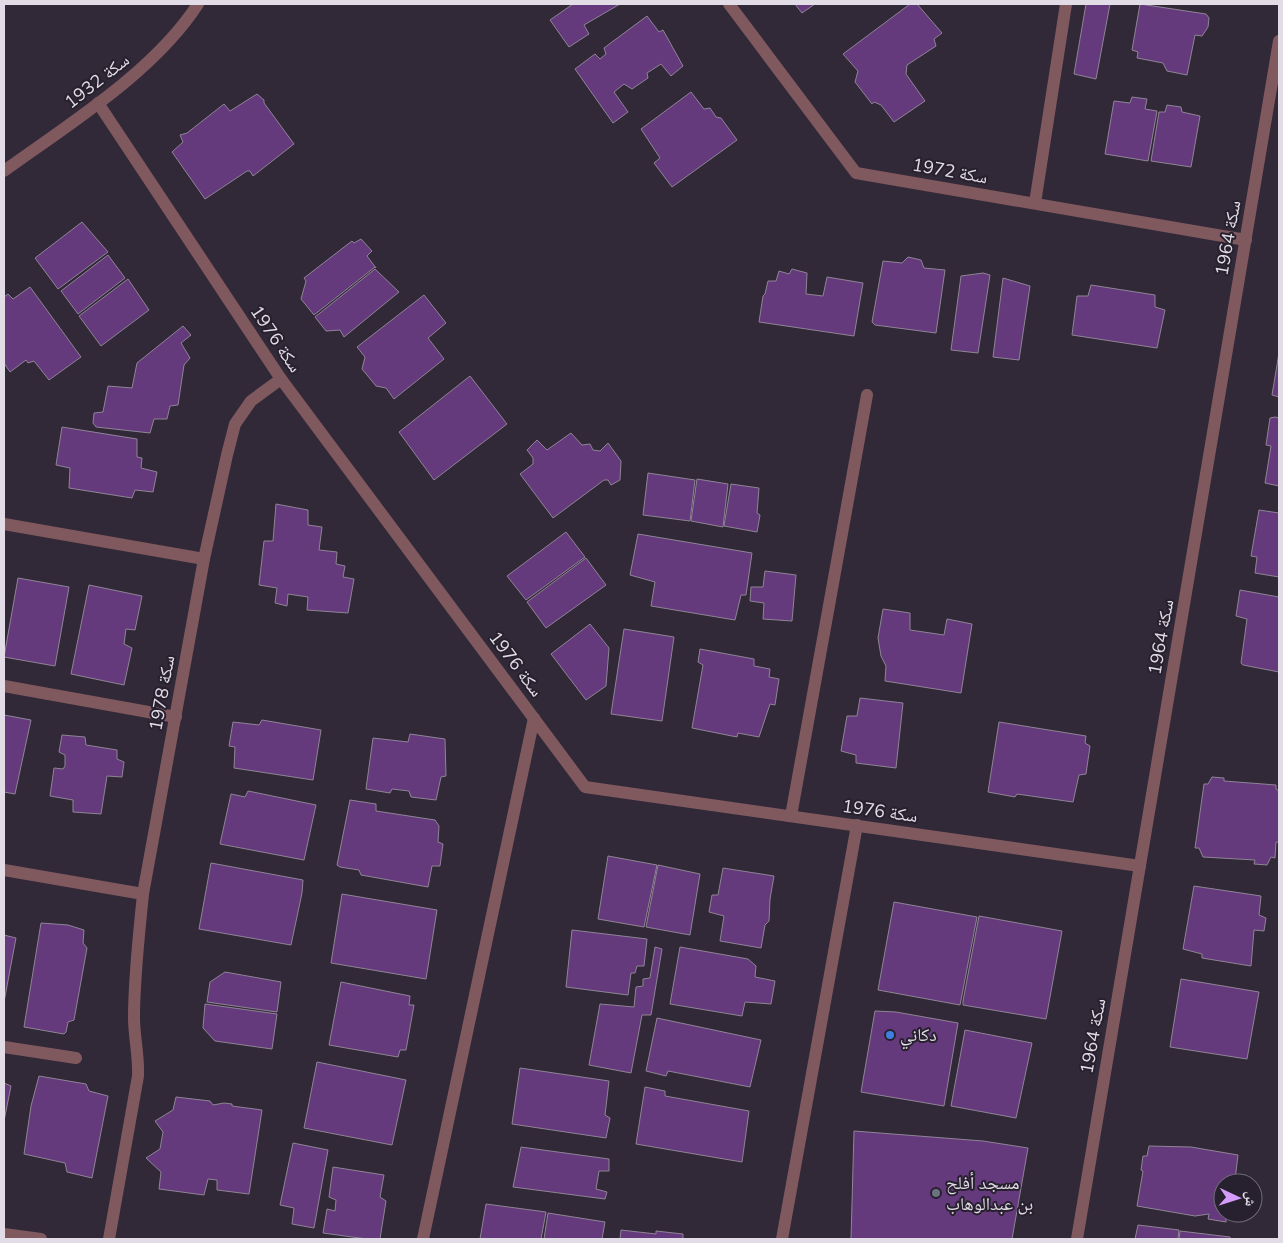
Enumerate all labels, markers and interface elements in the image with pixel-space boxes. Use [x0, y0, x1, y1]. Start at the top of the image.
street label: سكة 1932 [60, 48, 134, 114]
street label: سكة 1972 [910, 153, 990, 189]
street label: سكة 1964 [1210, 198, 1246, 278]
street label: سكة 1976 [245, 301, 307, 377]
street label: سكة 1964 [1143, 597, 1179, 677]
street label: سكة 1976 [484, 626, 548, 702]
street label: سكة 1978 [144, 653, 180, 733]
street label: سكة 1976 [841, 794, 919, 828]
street label: سكة 1964 [1075, 996, 1111, 1076]
place label: دكاني [900, 1023, 937, 1050]
marker: دكاني [884, 1029, 896, 1041]
place label: مسجد أفلح بن عبدالوهاب [946, 1171, 1033, 1216]
north arrow [1213, 1173, 1263, 1223]
marker: مسجد أفلح بن عبدالوهاب [930, 1187, 942, 1199]
text: ش [1240, 1191, 1260, 1207]

